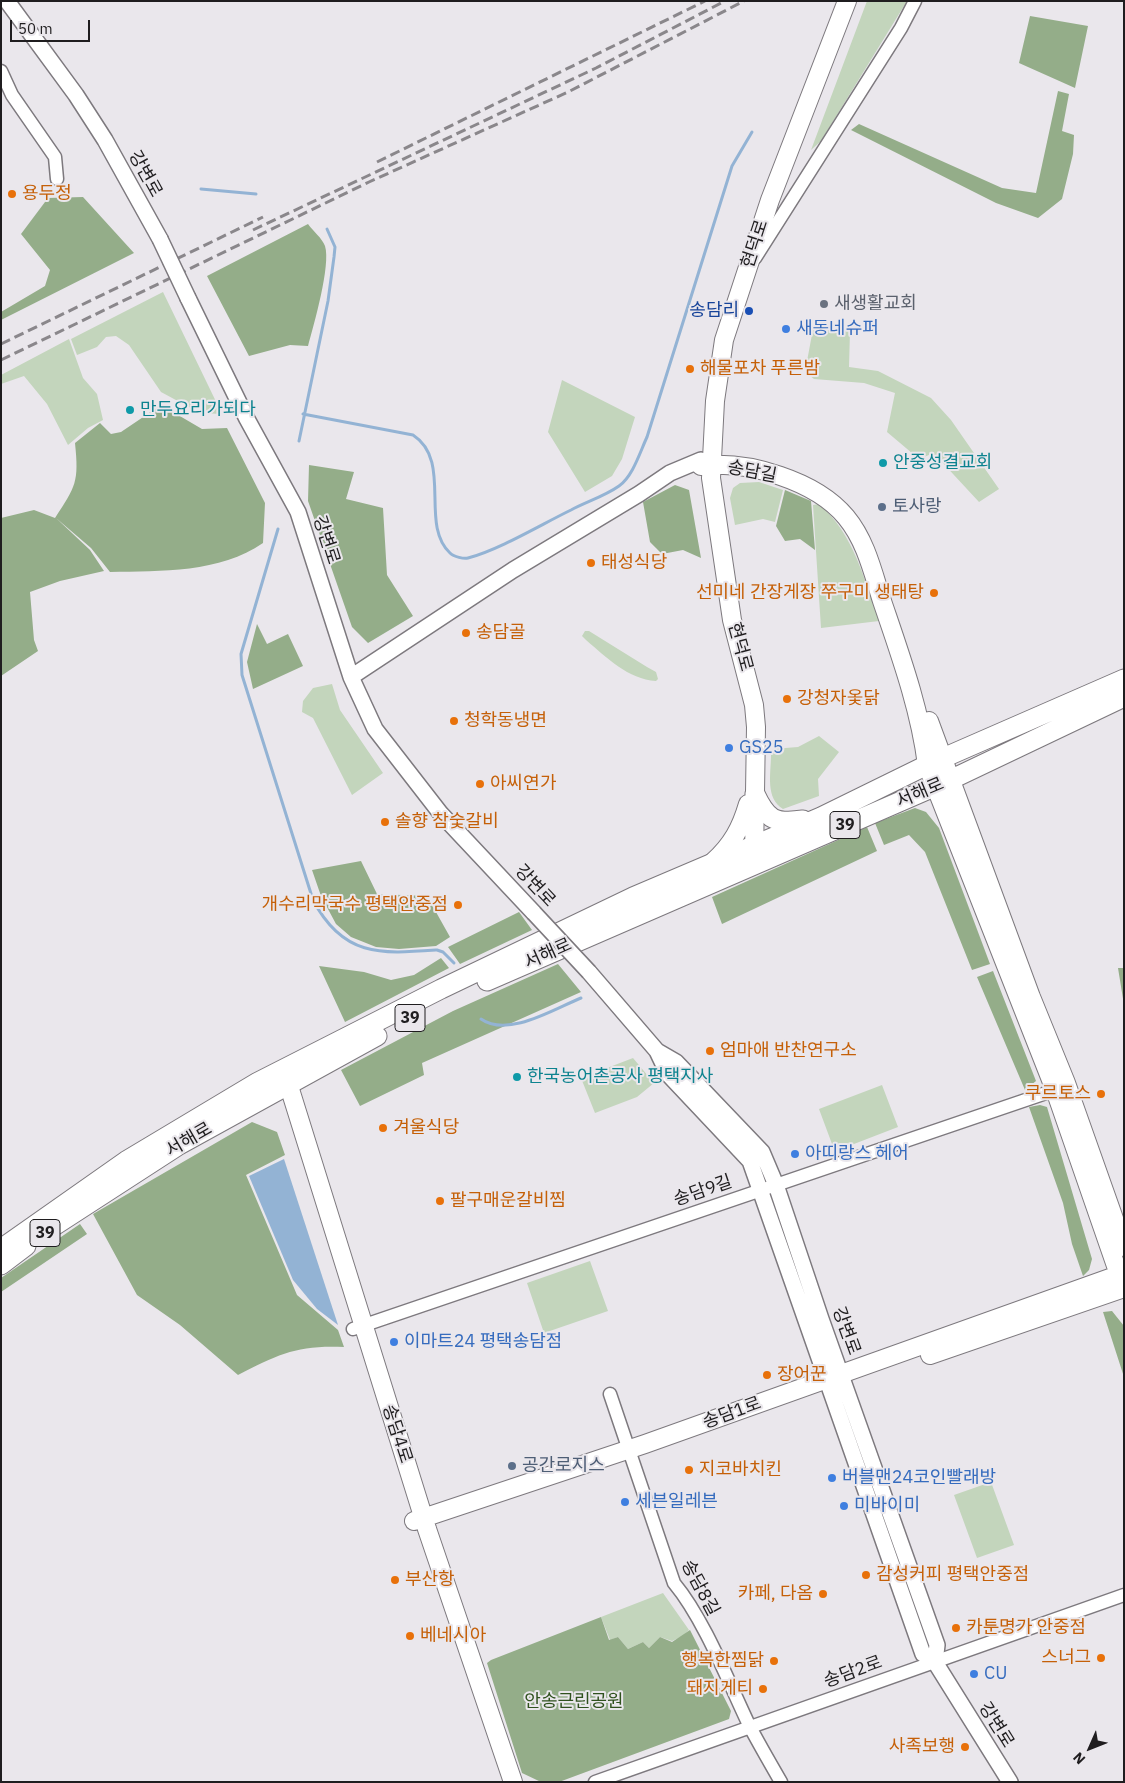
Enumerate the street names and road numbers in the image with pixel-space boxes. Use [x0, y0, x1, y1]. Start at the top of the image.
street label: 강변로 [124, 147, 166, 201]
street label: 현덕로 [737, 217, 773, 271]
street label: 송담길 [726, 457, 778, 487]
street label: 강변로 [308, 513, 344, 567]
street label: 현덕로 [723, 620, 757, 674]
street label: 서해로 [893, 773, 947, 813]
road number: 39 [830, 812, 860, 838]
street label: 강변로 [510, 860, 560, 912]
street label: 서해로 [521, 934, 575, 974]
road number: 39 [395, 1004, 425, 1032]
street label: 서해로 [162, 1118, 216, 1162]
street label: 송담9길 [671, 1171, 735, 1211]
road number: 39 [30, 1220, 60, 1246]
street label: 강변로 [827, 1304, 865, 1358]
street label: 송담1로 [700, 1393, 764, 1433]
street label: 송담4로 [377, 1402, 417, 1466]
street label: 송담8길 [676, 1556, 724, 1620]
street label: 송담2로 [821, 1652, 885, 1692]
street label: 강변로 [974, 1698, 1018, 1752]

